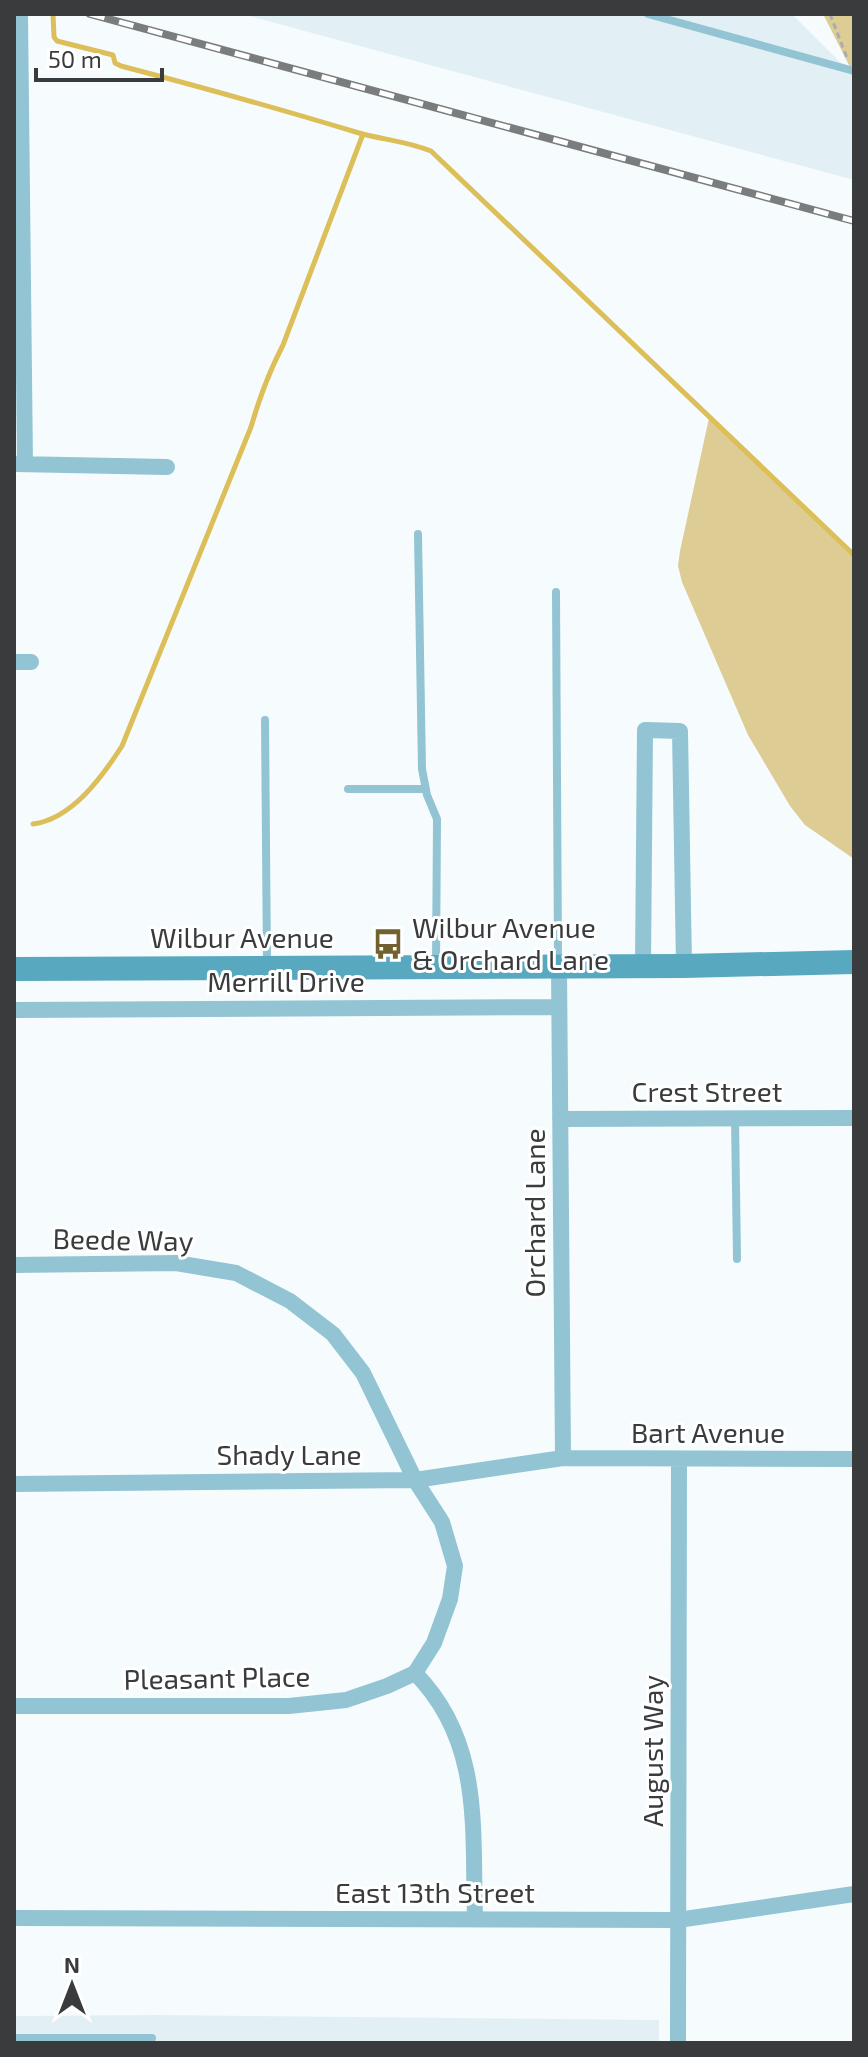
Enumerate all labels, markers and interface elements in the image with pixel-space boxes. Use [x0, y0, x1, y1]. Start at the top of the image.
scale bar [36, 32, 162, 82]
text: 50 m [48, 44, 102, 73]
place label: Wilbur Avenue & Orchard Lane [412, 910, 609, 976]
street label: Wilbur Avenue [150, 920, 334, 954]
bus stop icon: Wilbur Avenue & Orchard Lane [371, 927, 405, 961]
street label: Merrill Drive [207, 964, 365, 998]
street label: Crest Street [632, 1074, 782, 1108]
street label: Orchard Lane [517, 1128, 551, 1298]
street label: Beede Way [52, 1221, 194, 1257]
street label: Bart Avenue [631, 1415, 785, 1449]
street label: Shady Lane [217, 1437, 361, 1471]
street label: Pleasant Place [123, 1658, 311, 1696]
street label: August Way [635, 1675, 669, 1827]
street label: East 13th Street [335, 1875, 535, 1909]
north arrow [32, 1945, 112, 2025]
text: N [64, 1951, 80, 1977]

